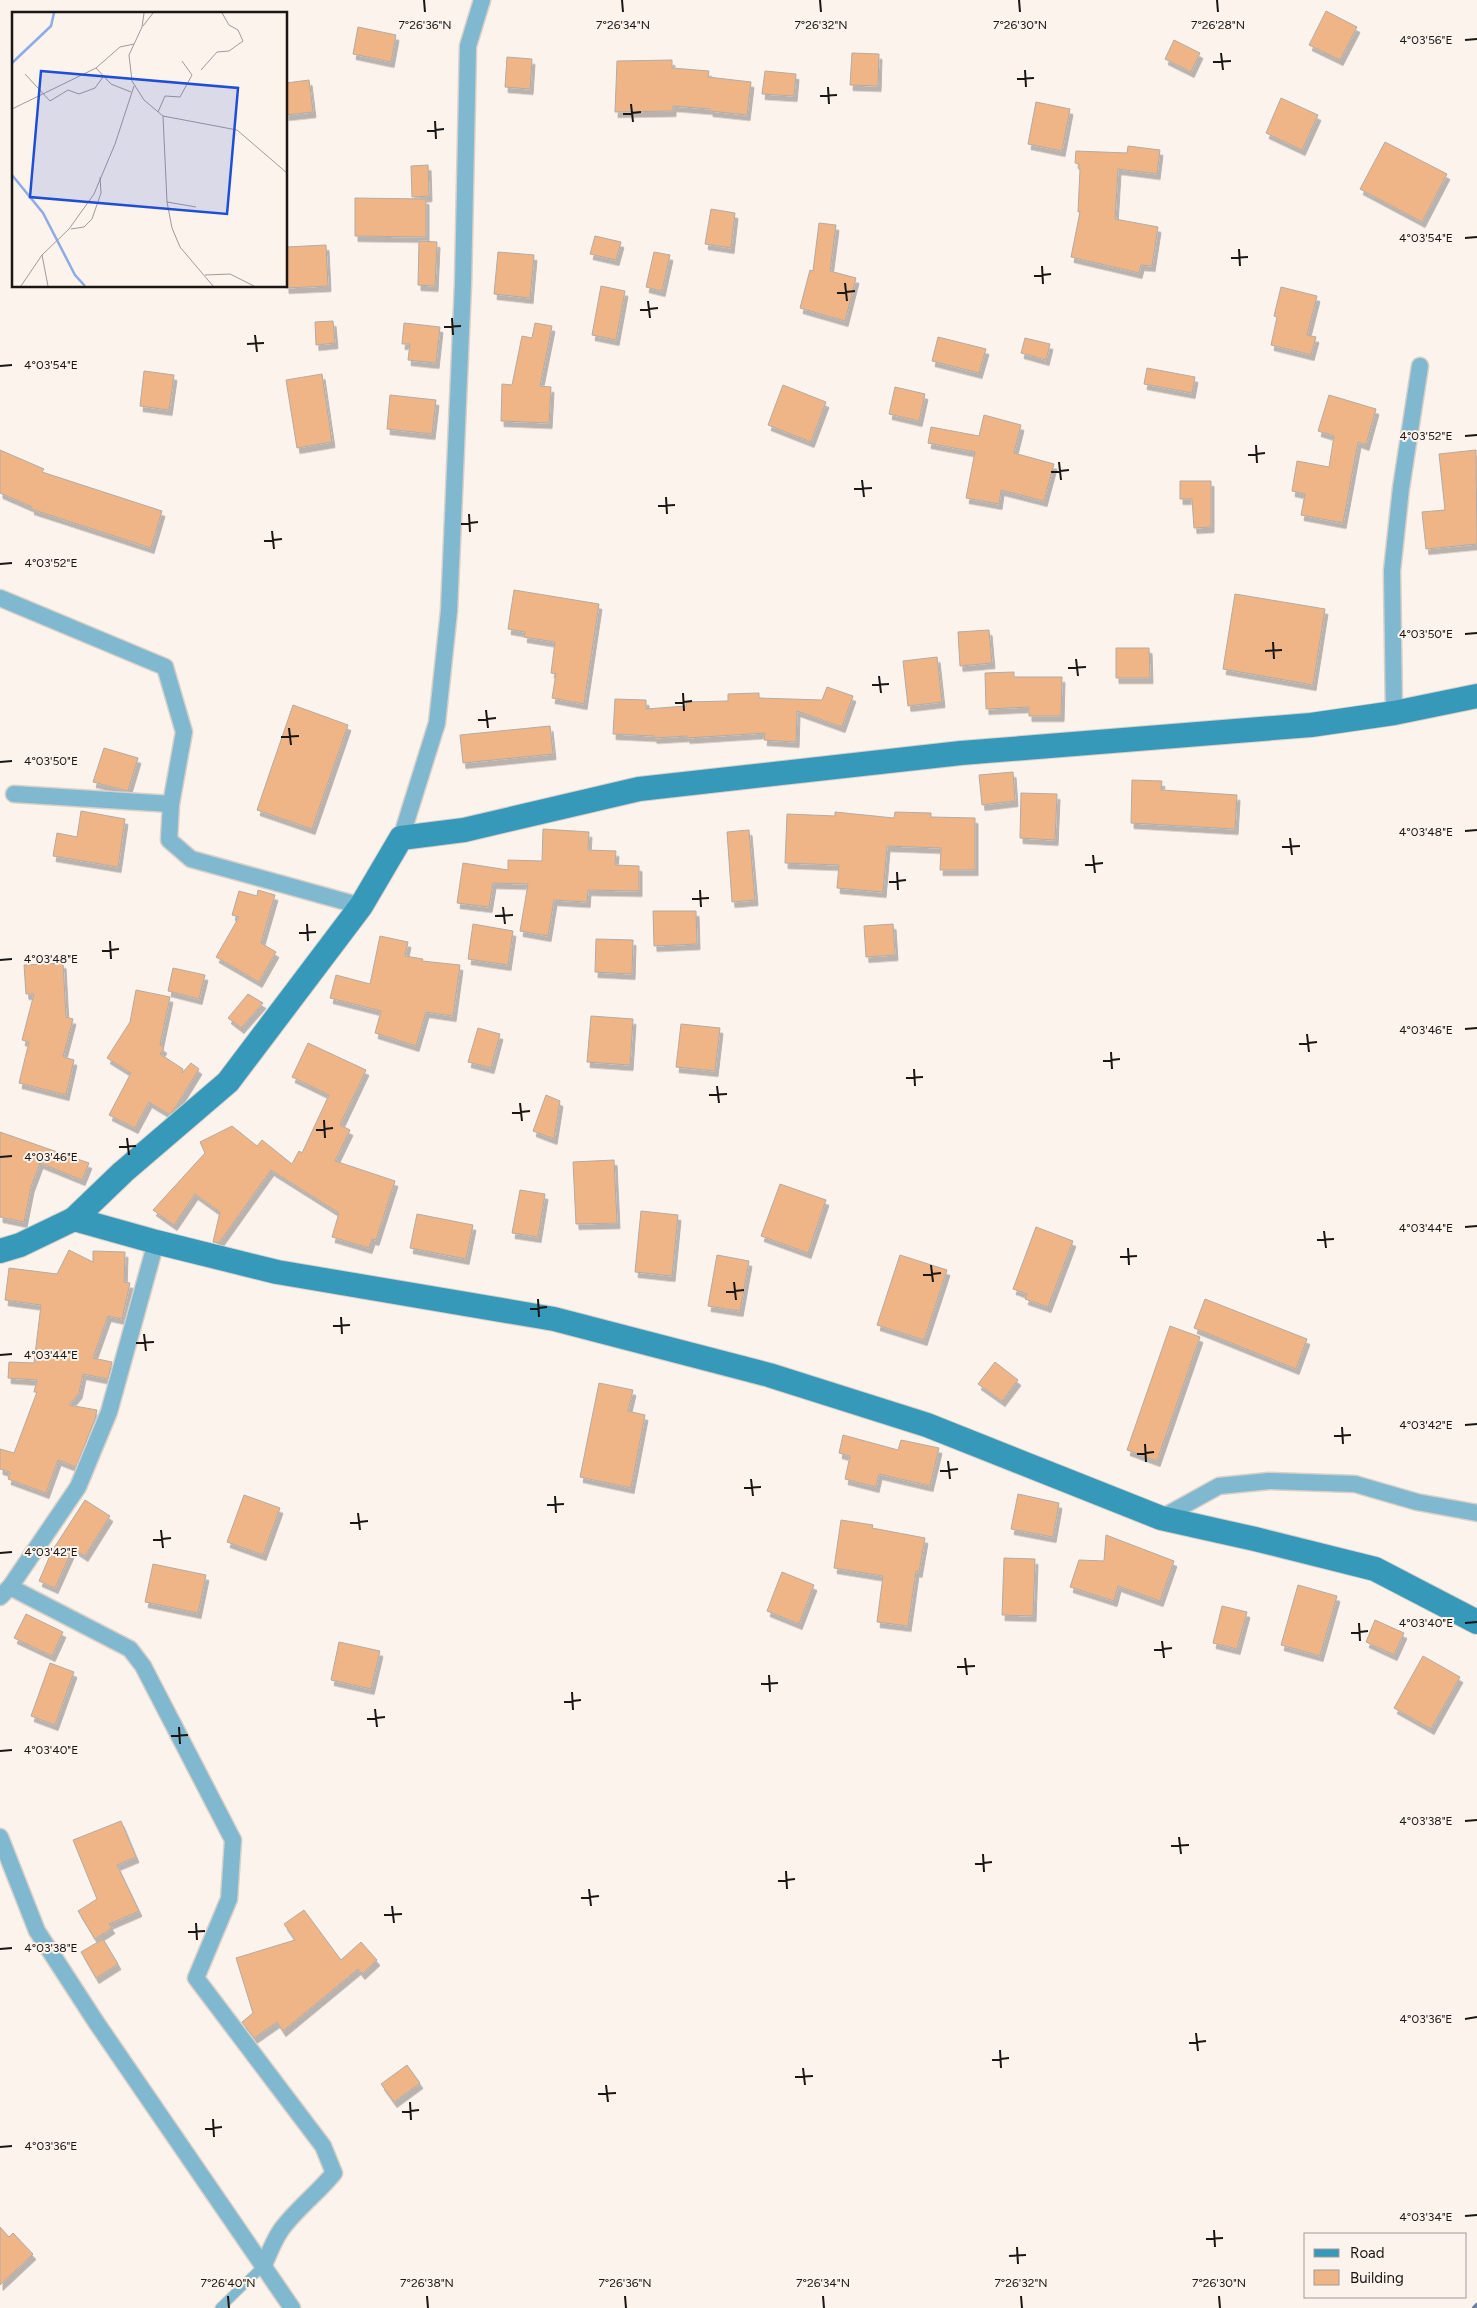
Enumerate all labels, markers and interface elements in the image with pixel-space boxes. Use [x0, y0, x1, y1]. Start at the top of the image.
inset map [12, 12, 288, 288]
text: 7°26'36"N [398, 18, 452, 32]
text: 7°26'34"N [596, 18, 650, 32]
text: 7°26'32"N [794, 18, 848, 32]
text: 7°26'30"N [993, 18, 1047, 32]
text: 7°26'28"N [1191, 18, 1245, 32]
text: 4°03'56"E [1399, 33, 1453, 47]
text: 4°03'54"E [1399, 231, 1453, 245]
text: 4°03'54"E [24, 358, 78, 372]
text: 4°03'52"E [1399, 429, 1453, 443]
text: 4°03'52"E [24, 556, 78, 570]
text: 4°03'50"E [1399, 627, 1453, 641]
text: 4°03'50"E [24, 754, 78, 768]
text: 4°03'48"E [1399, 825, 1453, 839]
text: 4°03'48"E [24, 952, 78, 966]
text: 4°03'46"E [1399, 1023, 1453, 1037]
text: 4°03'46"E [24, 1150, 78, 1164]
text: 4°03'44"E [1399, 1221, 1453, 1235]
text: 4°03'44"E [24, 1348, 78, 1362]
text: 4°03'42"E [1399, 1418, 1453, 1432]
text: 4°03'42"E [24, 1545, 78, 1559]
text: 4°03'40"E [1399, 1616, 1453, 1630]
text: 4°03'40"E [24, 1743, 78, 1757]
text: 4°03'38"E [1399, 1814, 1453, 1828]
text: 4°03'38"E [24, 1941, 78, 1955]
text: 4°03'36"E [1400, 2012, 1452, 2026]
text: 4°03'36"E [25, 2139, 77, 2153]
text: 4°03'34"E [1399, 2210, 1453, 2224]
legend [1304, 2233, 1467, 2298]
text: Road [1350, 2244, 1385, 2262]
text: Building [1350, 2269, 1404, 2287]
text: 7°26'40"N [200, 2276, 256, 2290]
text: 7°26'38"N [400, 2276, 454, 2290]
text: 7°26'36"N [598, 2276, 652, 2290]
text: 7°26'34"N [796, 2276, 850, 2290]
text: 7°26'32"N [994, 2276, 1048, 2290]
text: 7°26'30"N [1192, 2276, 1246, 2290]

